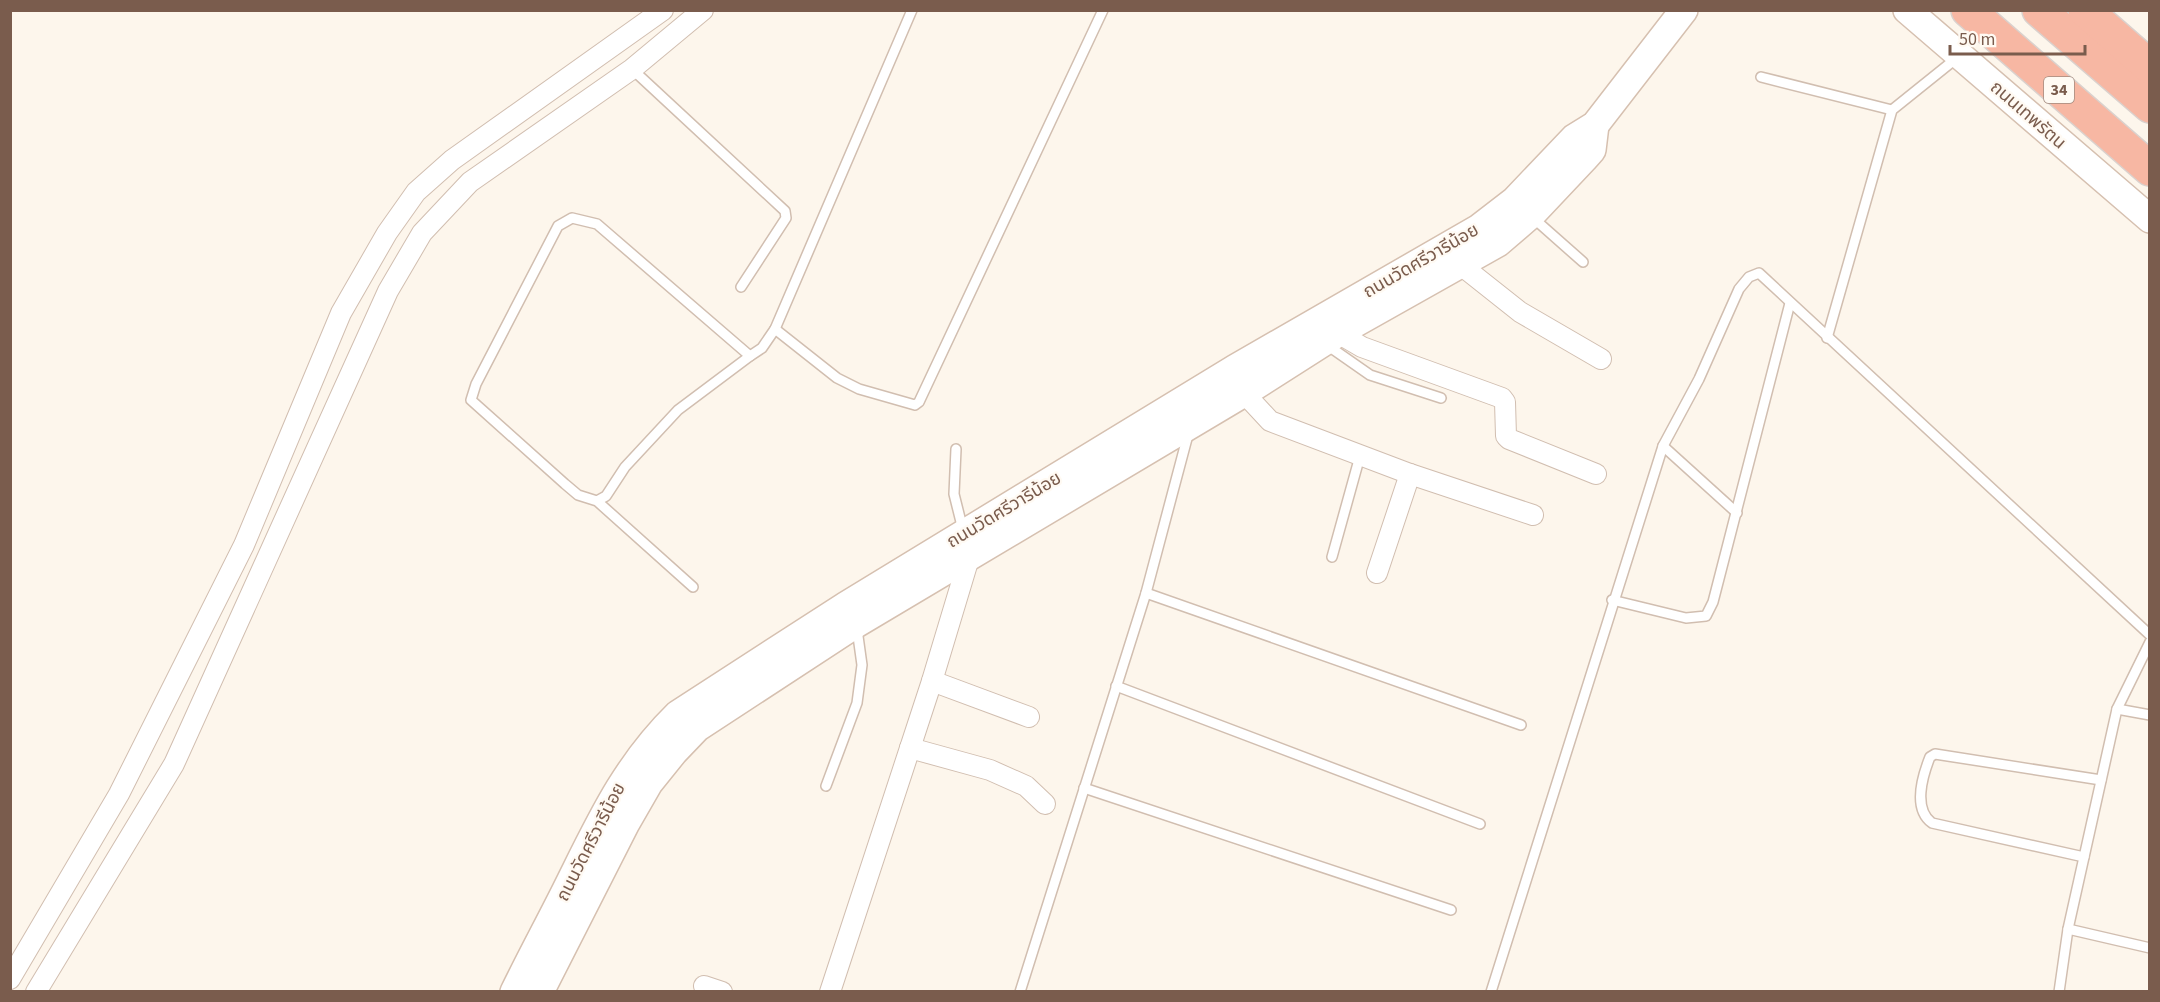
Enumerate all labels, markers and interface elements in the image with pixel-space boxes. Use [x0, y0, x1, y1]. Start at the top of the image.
scale bar [1950, 18, 2085, 56]
text: 50 m [1959, 27, 1995, 52]
street label: ถนนเทพรัตน [1985, 75, 2071, 155]
road number: 34 [2044, 77, 2074, 103]
street label: ถนนวัดศรีวารีน้อย [1358, 218, 1484, 304]
street label: ถนนวัดศรีวารีน้อย [942, 466, 1066, 554]
street label: ถนนวัดศรีวารีน้อย [550, 778, 632, 906]

